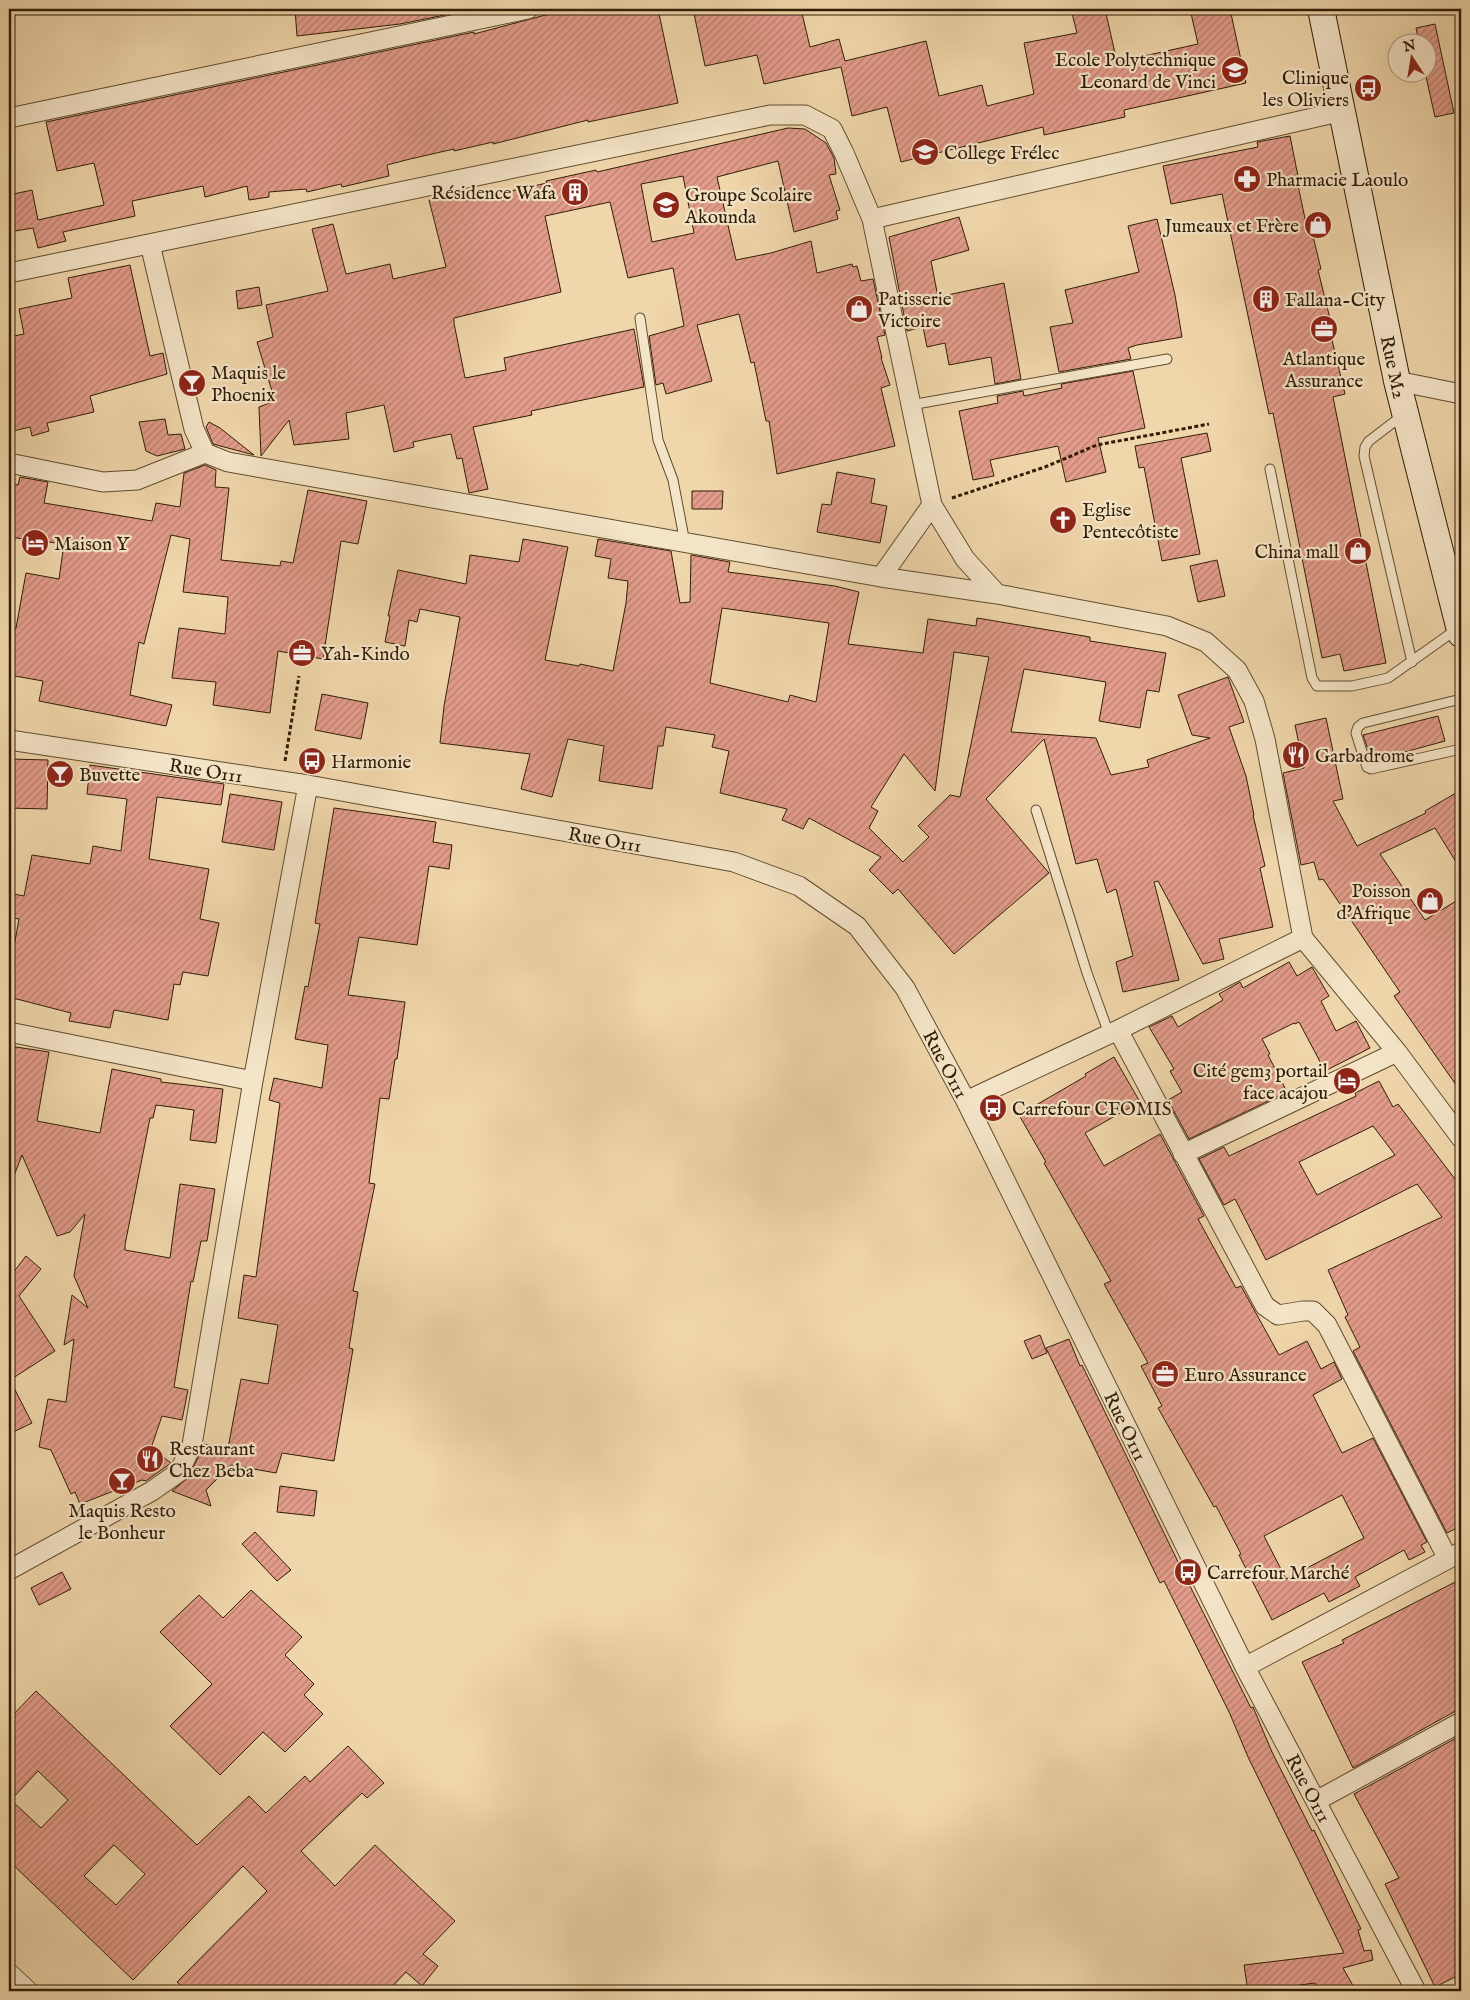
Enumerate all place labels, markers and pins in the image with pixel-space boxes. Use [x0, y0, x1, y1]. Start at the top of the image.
place label: Ecole Polytechnique Leonard de Vinci [1055, 49, 1216, 95]
school or university icon: Ecole Polytechnique Leonard de Vinci [1220, 55, 1250, 85]
place label: Clinique les Oliviers [1263, 67, 1349, 113]
bus stop icon: Clinique les Oliviers [1353, 73, 1383, 103]
school or university icon: College Frélec [910, 137, 940, 167]
place label: College Frélec [944, 142, 1059, 166]
pharmacy icon: Pharmacie Laoulo [1232, 164, 1262, 194]
place label: Pharmacie Laoulo [1266, 169, 1408, 193]
building icon: Résidence Wafa [560, 177, 590, 207]
place label: Résidence Wafa [431, 182, 557, 206]
place label: Groupe Scolaire Akounda [684, 184, 813, 230]
school or university icon: Groupe Scolaire Akounda [651, 190, 681, 220]
shop icon: Jumeaux et Frère [1303, 210, 1333, 240]
place label: Jumeaux et Frère [1163, 215, 1299, 239]
building icon: Fallana-City [1251, 284, 1281, 314]
place label: Patisserie Victoire [877, 288, 952, 334]
place label: Fallana-City [1285, 289, 1386, 313]
shop icon: Patisserie Victoire [844, 294, 874, 324]
office icon: Atlantique Assurance [1309, 314, 1339, 344]
place label: Atlantique Assurance [1282, 348, 1365, 394]
place label: Maquis le Phoenix [211, 362, 286, 408]
bar icon: Maquis le Phoenix [177, 368, 207, 398]
place label: Eglise Pentecôtiste [1082, 499, 1179, 545]
church icon: Eglise Pentecôtiste [1048, 505, 1078, 535]
hotel icon: Maison Y [20, 528, 50, 558]
place label: Maison Y [54, 533, 130, 557]
shop icon: China mall [1343, 536, 1373, 566]
place label: China mall [1254, 541, 1340, 565]
office icon: Yah-Kindo [287, 638, 317, 668]
place label: Yah-Kindo [321, 643, 410, 667]
restaurant icon: Garbadrome [1281, 740, 1311, 770]
place label: Garbadrome [1315, 745, 1415, 769]
bus stop icon: Harmonie [297, 746, 327, 776]
place label: Harmonie [331, 751, 411, 775]
bar icon: Buvette [45, 759, 75, 789]
place label: Buvette [79, 764, 141, 788]
place label: Poisson d’Afrique [1337, 880, 1411, 926]
shop icon: Poisson d’Afrique [1415, 886, 1445, 916]
place label: Cité gem3 portail face acajou [1193, 1060, 1329, 1106]
hotel icon: Cité gem3 portail face acajou [1332, 1066, 1362, 1096]
bus stop icon: Carrefour CFOMIS [978, 1093, 1008, 1123]
place label: Carrefour CFOMIS [1012, 1098, 1171, 1122]
office icon: Euro Assurance [1150, 1359, 1180, 1389]
place label: Euro Assurance [1184, 1364, 1307, 1388]
place label: Restaurant Chez Beba [169, 1438, 256, 1484]
restaurant icon: Restaurant Chez Beba [135, 1444, 165, 1474]
bar icon: Maquis Resto le Bonheur [107, 1466, 137, 1496]
place label: Maquis Resto le Bonheur [68, 1500, 176, 1546]
bus stop icon: Carrefour Marché [1173, 1557, 1203, 1587]
place label: Carrefour Marché [1207, 1562, 1350, 1586]

